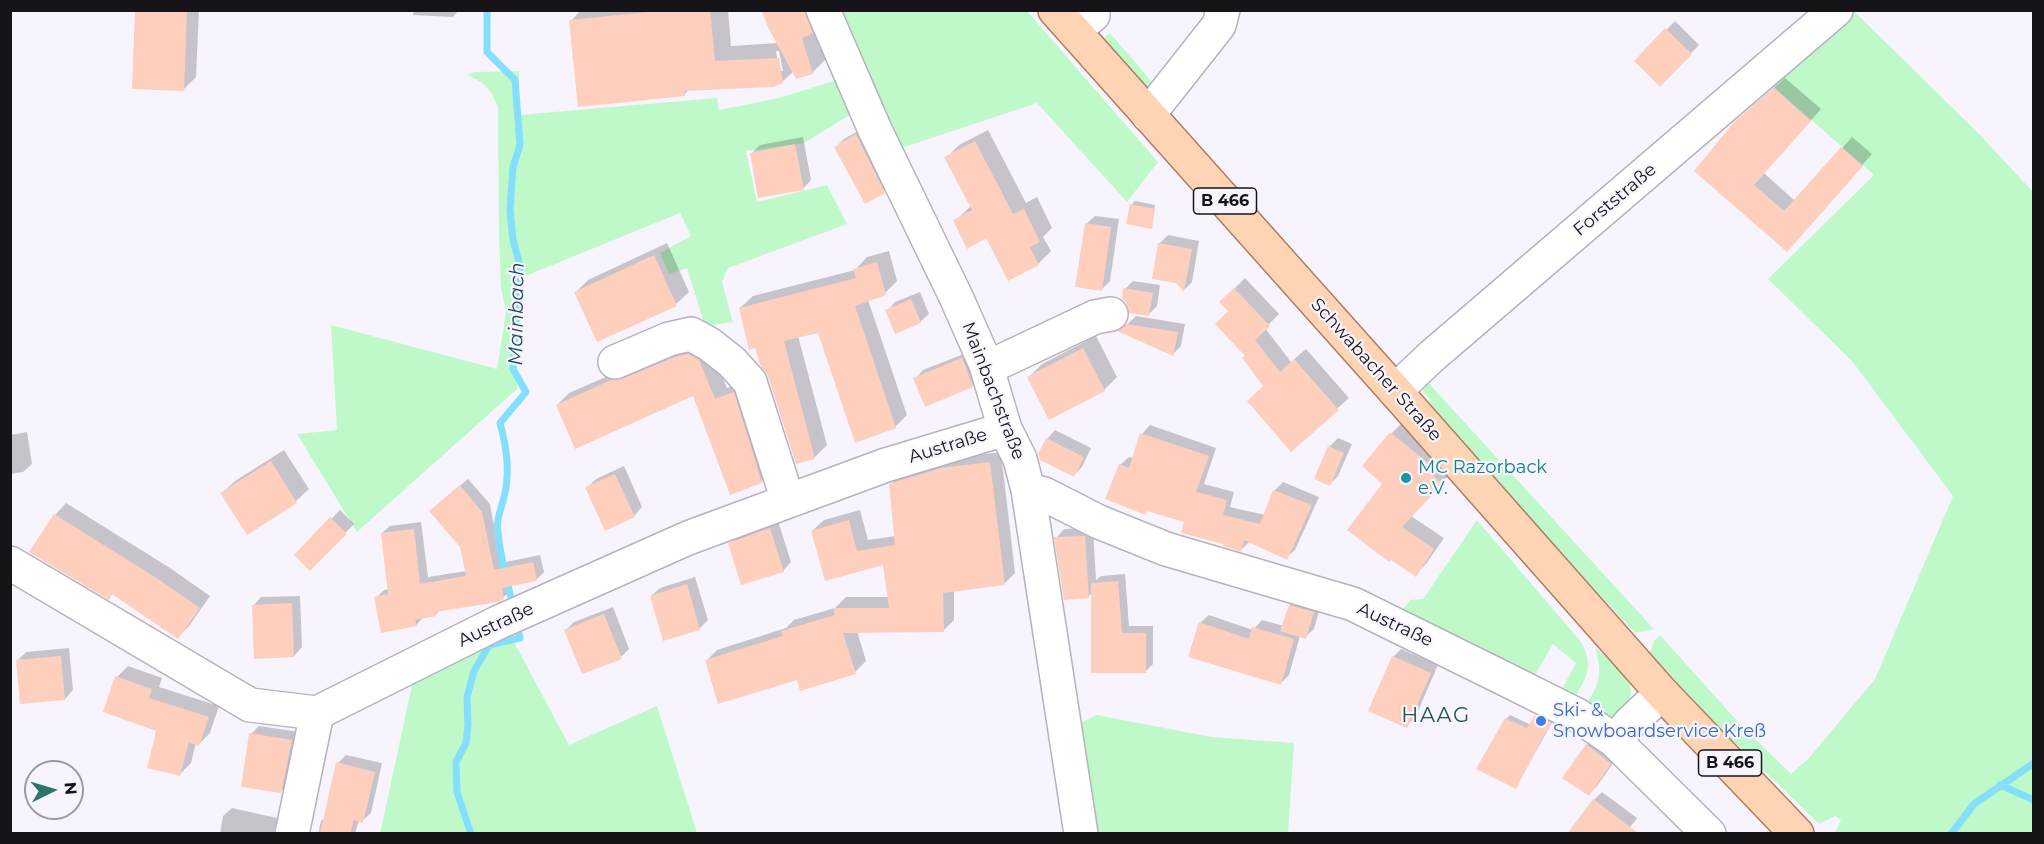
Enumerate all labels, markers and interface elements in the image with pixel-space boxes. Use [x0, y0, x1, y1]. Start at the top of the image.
street label: Forststraße [1569, 159, 1661, 241]
road number: B 466 [1194, 188, 1256, 214]
water label: Mainbach [504, 262, 530, 366]
street label: Schwabacher Straße [1306, 294, 1446, 446]
street label: Mainbachstraße [957, 319, 1029, 463]
street label: Austraße [906, 424, 990, 468]
place label: MC Razorback e.V. [1418, 457, 1547, 500]
marker: MC Razorback e.V. [1399, 471, 1413, 485]
street label: Austraße [455, 598, 537, 652]
street label: Austraße [1354, 598, 1436, 652]
place label: Ski- & Snowboardservice Kreß [1553, 700, 1766, 742]
district label: HAAG [1401, 703, 1471, 729]
marker: Ski- & Snowboardservice Kreß [1534, 714, 1548, 728]
road number: B 466 [1698, 750, 1762, 776]
north arrow [24, 760, 84, 820]
text: N [60, 781, 80, 796]

